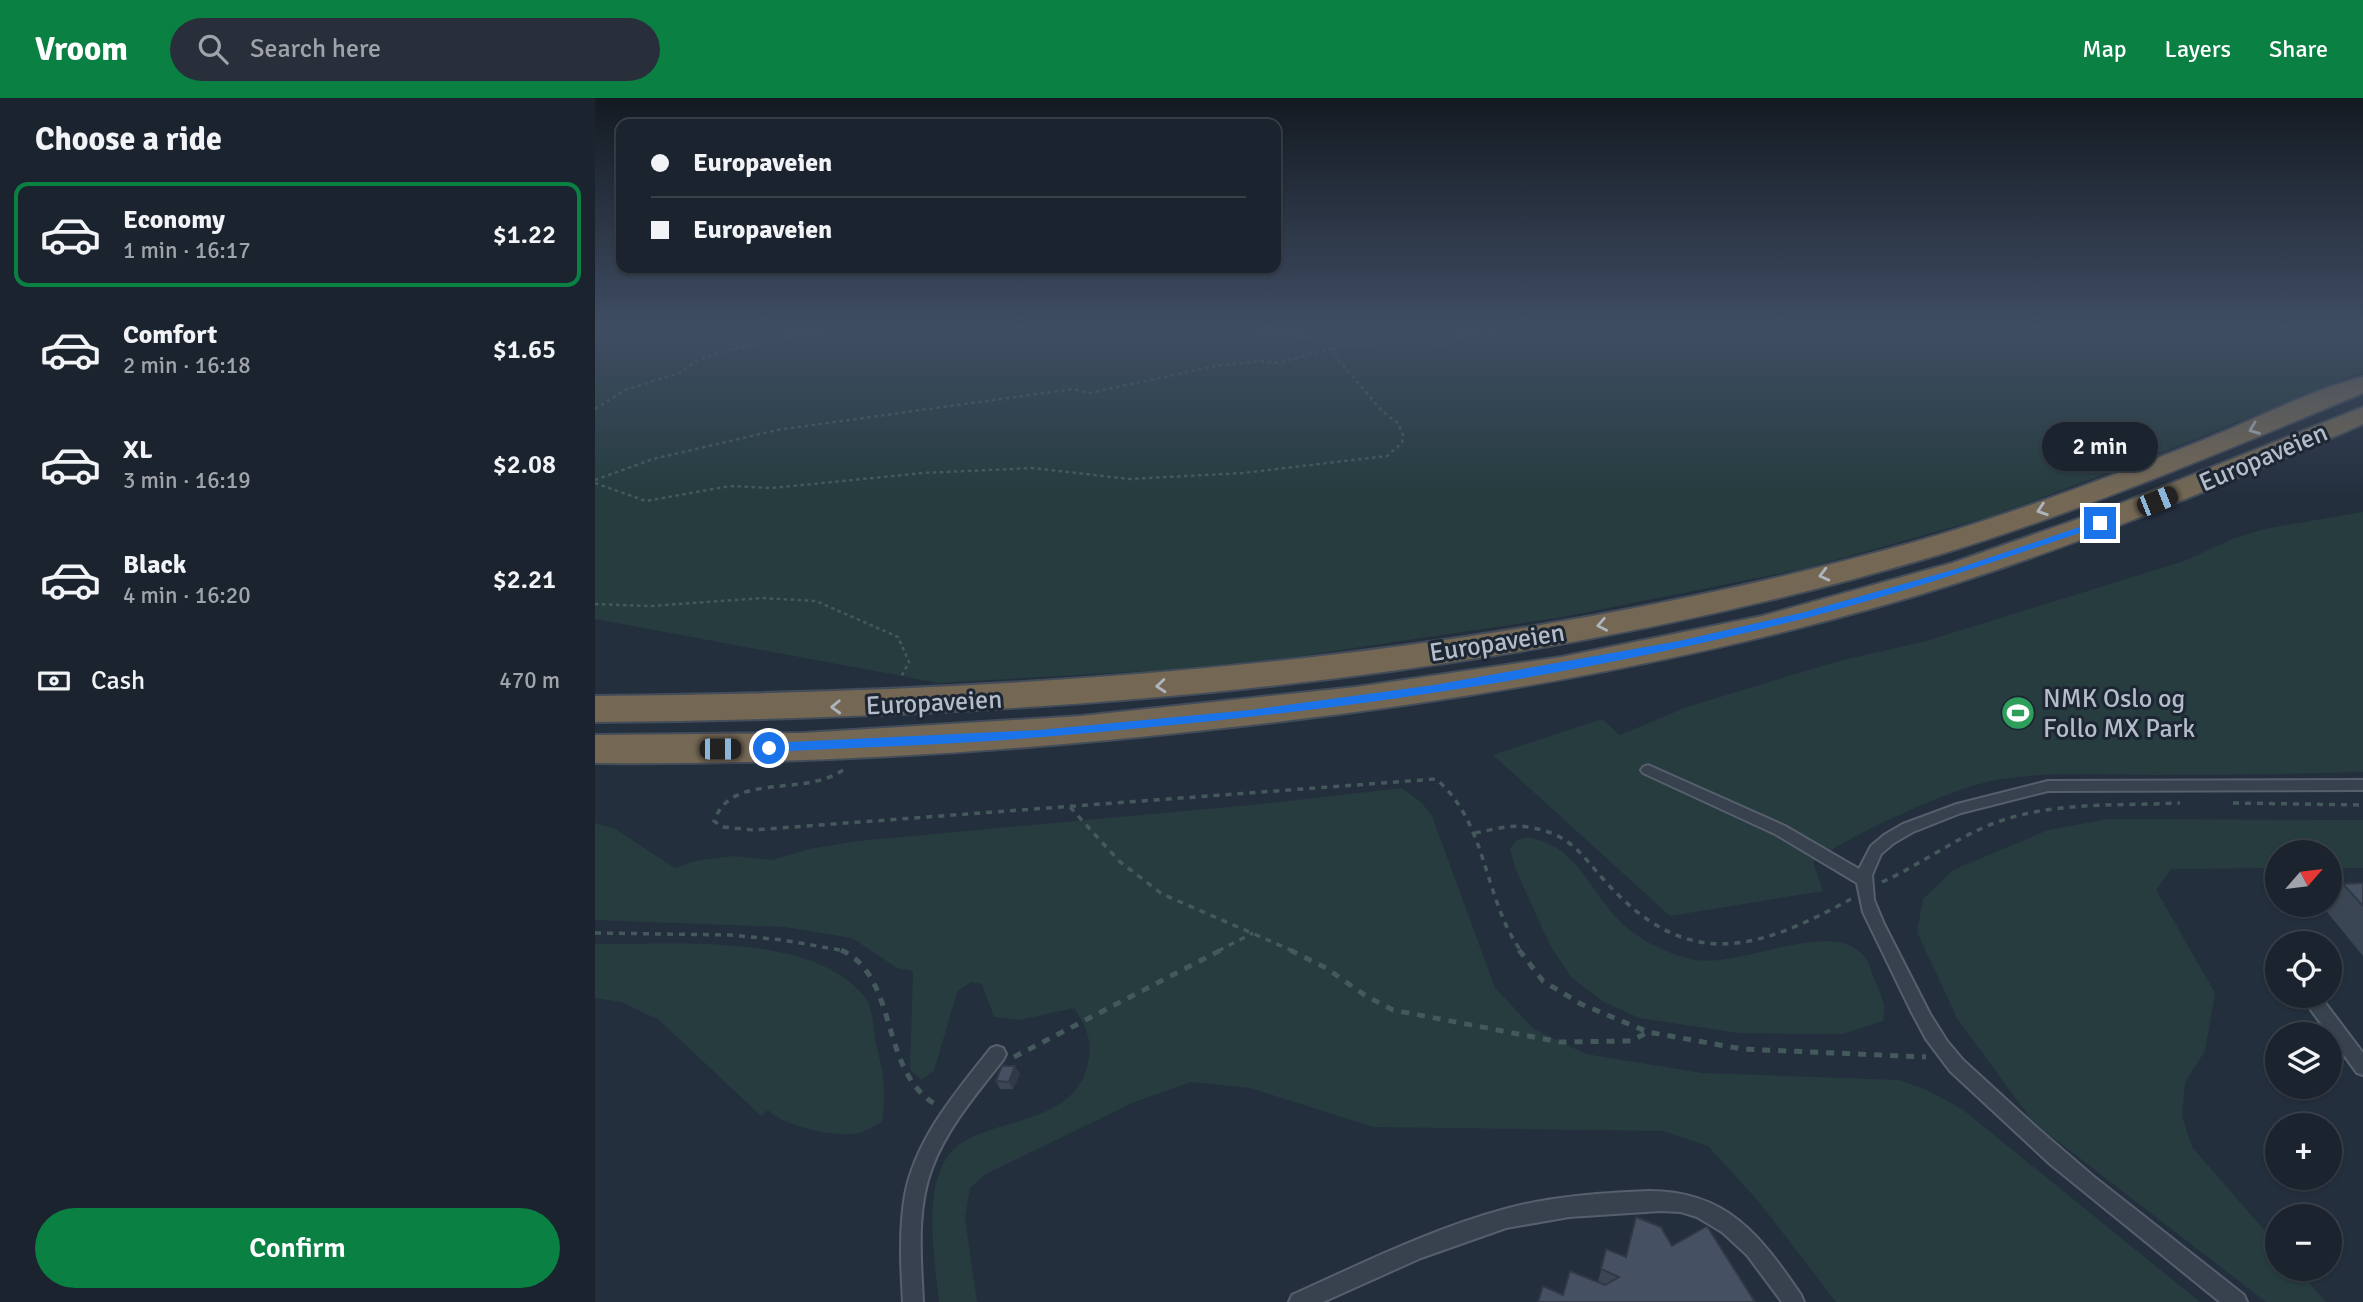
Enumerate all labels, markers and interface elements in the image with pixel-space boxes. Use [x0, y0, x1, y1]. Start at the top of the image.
search box [170, 18, 660, 81]
text: Vroom [35, 29, 128, 70]
icon: search [194, 30, 232, 68]
text: Search here [250, 33, 381, 65]
text: Map [2082, 34, 2127, 64]
text: Layers [2165, 34, 2231, 64]
text: Share [2269, 34, 2328, 64]
text: Choose a ride [35, 120, 222, 159]
text: Europaveien [693, 147, 832, 179]
icon: car [39, 203, 102, 266]
text: Economy [123, 204, 225, 236]
text: Europaveien [693, 214, 832, 246]
text: $1.22 [493, 219, 556, 251]
text: 1 min · 16:17 [123, 236, 251, 265]
icon: car [39, 318, 102, 381]
text: Comfort [123, 319, 217, 351]
text: $1.65 [493, 334, 556, 366]
text: 2 min · 16:18 [123, 351, 251, 380]
street label: Europaveien [2194, 417, 2332, 499]
one-way arrow [2249, 420, 2261, 434]
callout: 2 min [2042, 422, 2158, 470]
text: 2 min [2072, 432, 2128, 461]
icon: car [39, 433, 102, 496]
text: XL [123, 434, 153, 466]
text: $2.08 [493, 449, 556, 481]
text: 3 min · 16:19 [123, 466, 251, 495]
car [2134, 483, 2181, 519]
one-way arrow [2036, 502, 2048, 516]
route end [2084, 507, 2116, 539]
icon: car [39, 548, 102, 611]
text: Black [123, 549, 186, 581]
text: $2.21 [493, 564, 556, 596]
one-way arrow [1818, 567, 1830, 581]
text: 4 min · 16:20 [123, 581, 251, 610]
one-way arrow [1596, 616, 1608, 631]
street label: Europaveien [1427, 617, 1567, 669]
icon: cash [35, 662, 73, 700]
text: Cash [91, 665, 145, 697]
text: 470 m [499, 666, 560, 695]
one-way arrow [1155, 678, 1166, 693]
street label: Europaveien [865, 683, 1003, 723]
place label: NMK Oslo og Follo MX Park [2043, 683, 2195, 745]
sports icon: NMK Oslo og Follo MX Park [1999, 694, 2037, 732]
one-way arrow [830, 699, 841, 715]
route start [753, 732, 785, 764]
car [700, 739, 742, 760]
north arrow [2265, 840, 2341, 917]
map controls [2265, 840, 2342, 1281]
button: locate [2265, 931, 2342, 1008]
button: layers [2265, 1022, 2342, 1099]
button: + [2265, 1113, 2342, 1190]
button: − [2265, 1204, 2342, 1281]
button: Confirm [35, 1208, 560, 1288]

